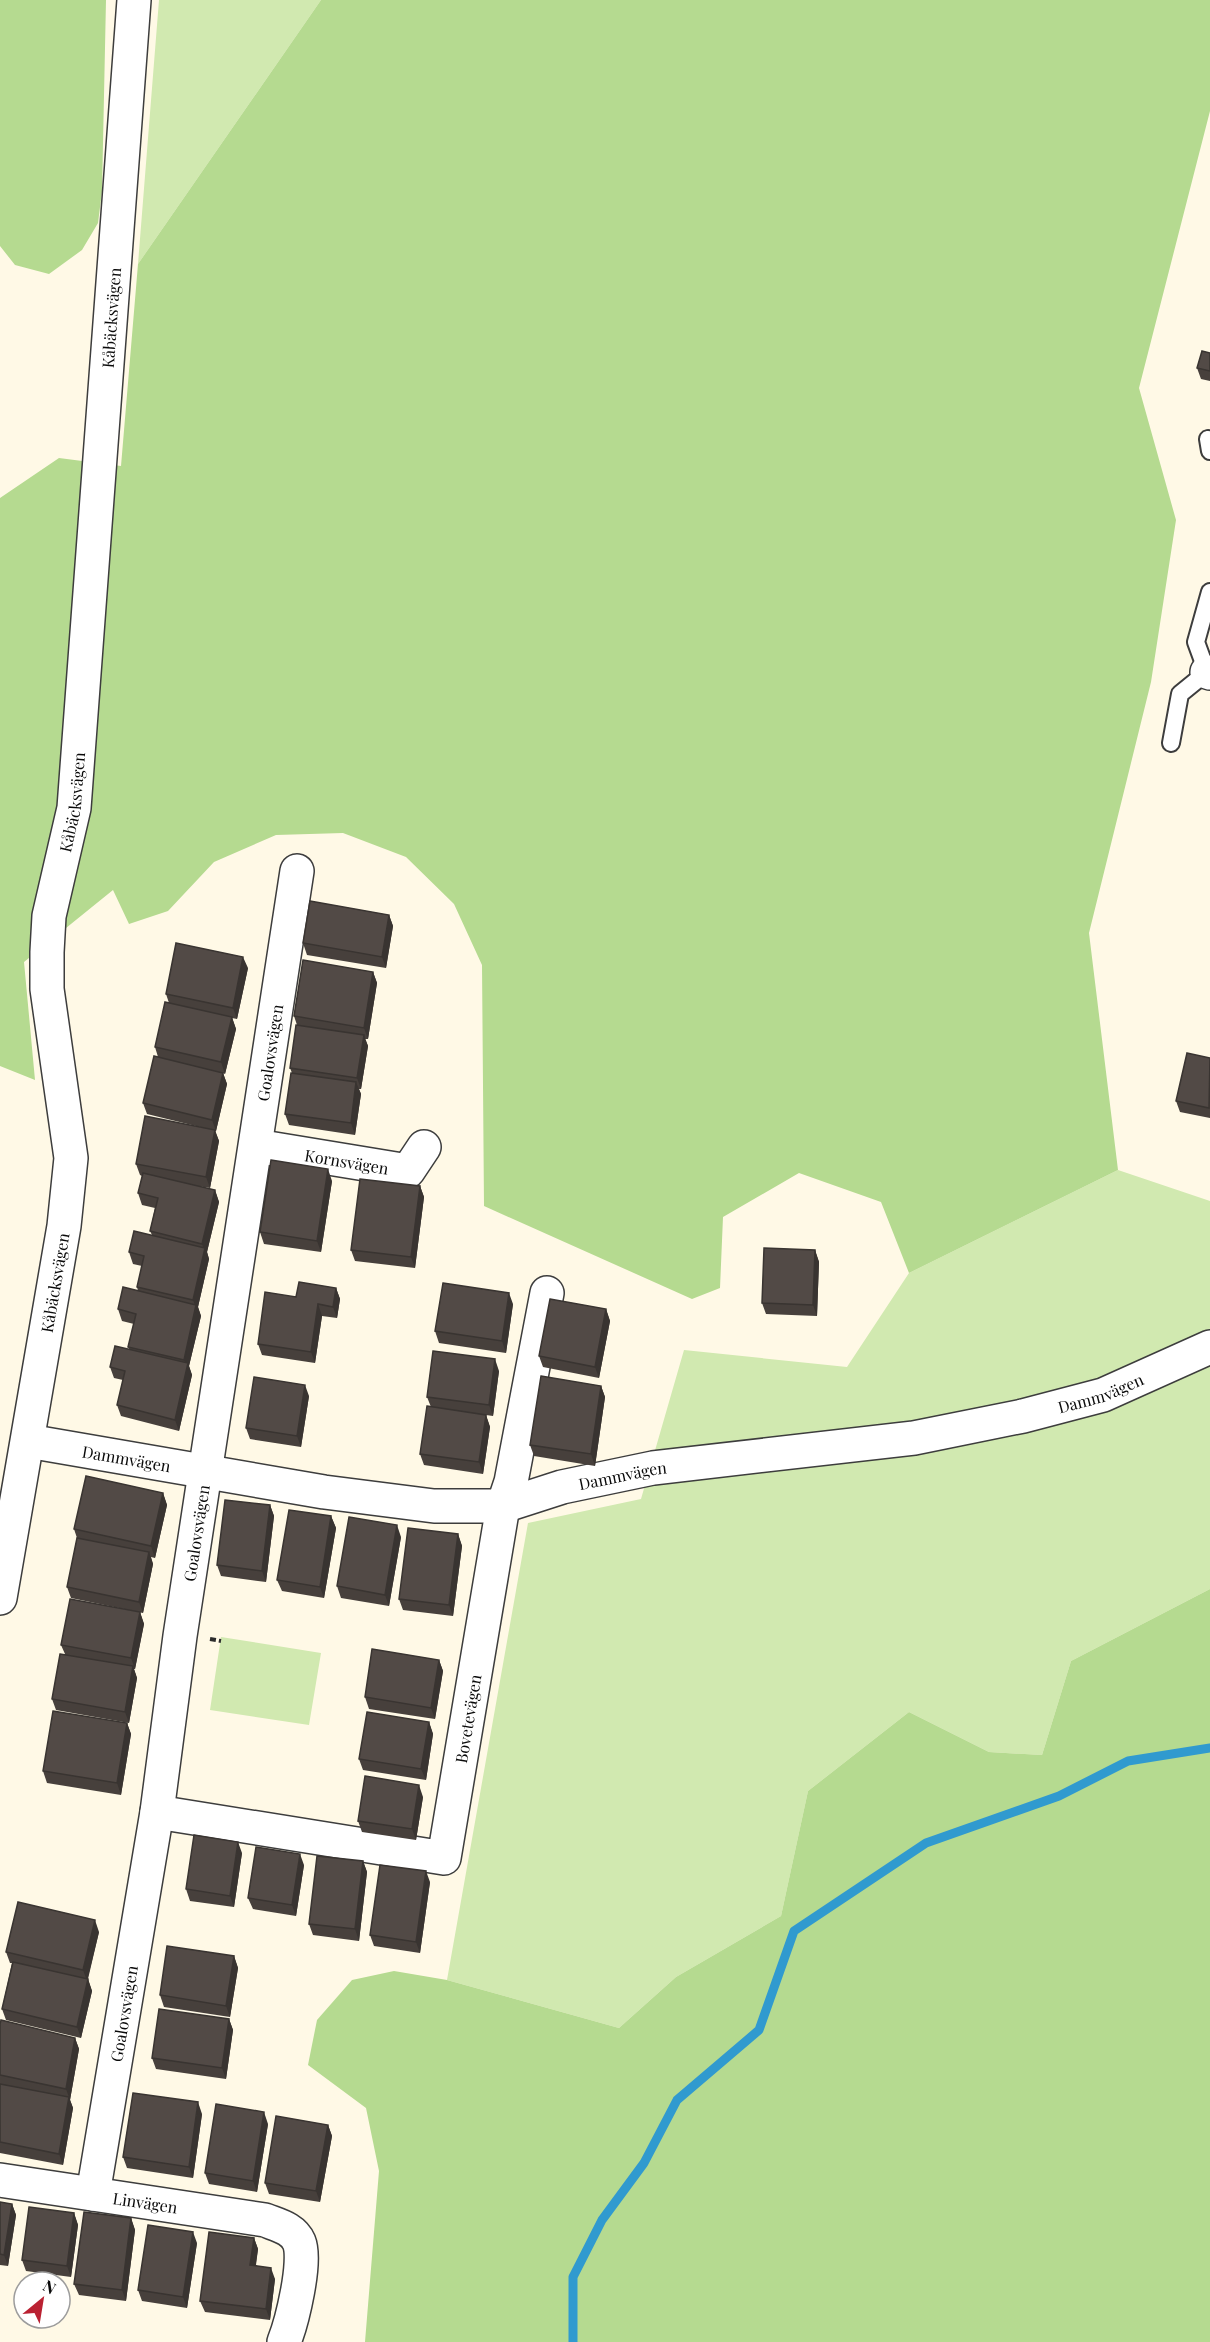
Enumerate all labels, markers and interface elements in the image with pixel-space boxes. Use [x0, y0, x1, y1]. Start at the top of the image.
street label: Kåbäcksvägen [96, 266, 125, 369]
street label: Kåbäcksvägen [54, 751, 89, 854]
street label: Goalovsvägen [251, 1002, 287, 1102]
street label: Kornsvägen [303, 1144, 391, 1178]
street label: Kåbäcksvägen [35, 1231, 73, 1334]
street label: Dammvägen [1055, 1368, 1147, 1417]
street label: Dammvägen [81, 1440, 173, 1476]
street label: Dammvägen [577, 1456, 668, 1494]
street label: Goalovsvägen [178, 1483, 214, 1583]
street label: Bovetevägen [450, 1672, 485, 1765]
street label: Goalovsvägen [105, 1963, 142, 2063]
street label: Linvägen [112, 2187, 180, 2217]
north arrow [12, 2270, 72, 2330]
text: N [39, 2275, 60, 2299]

